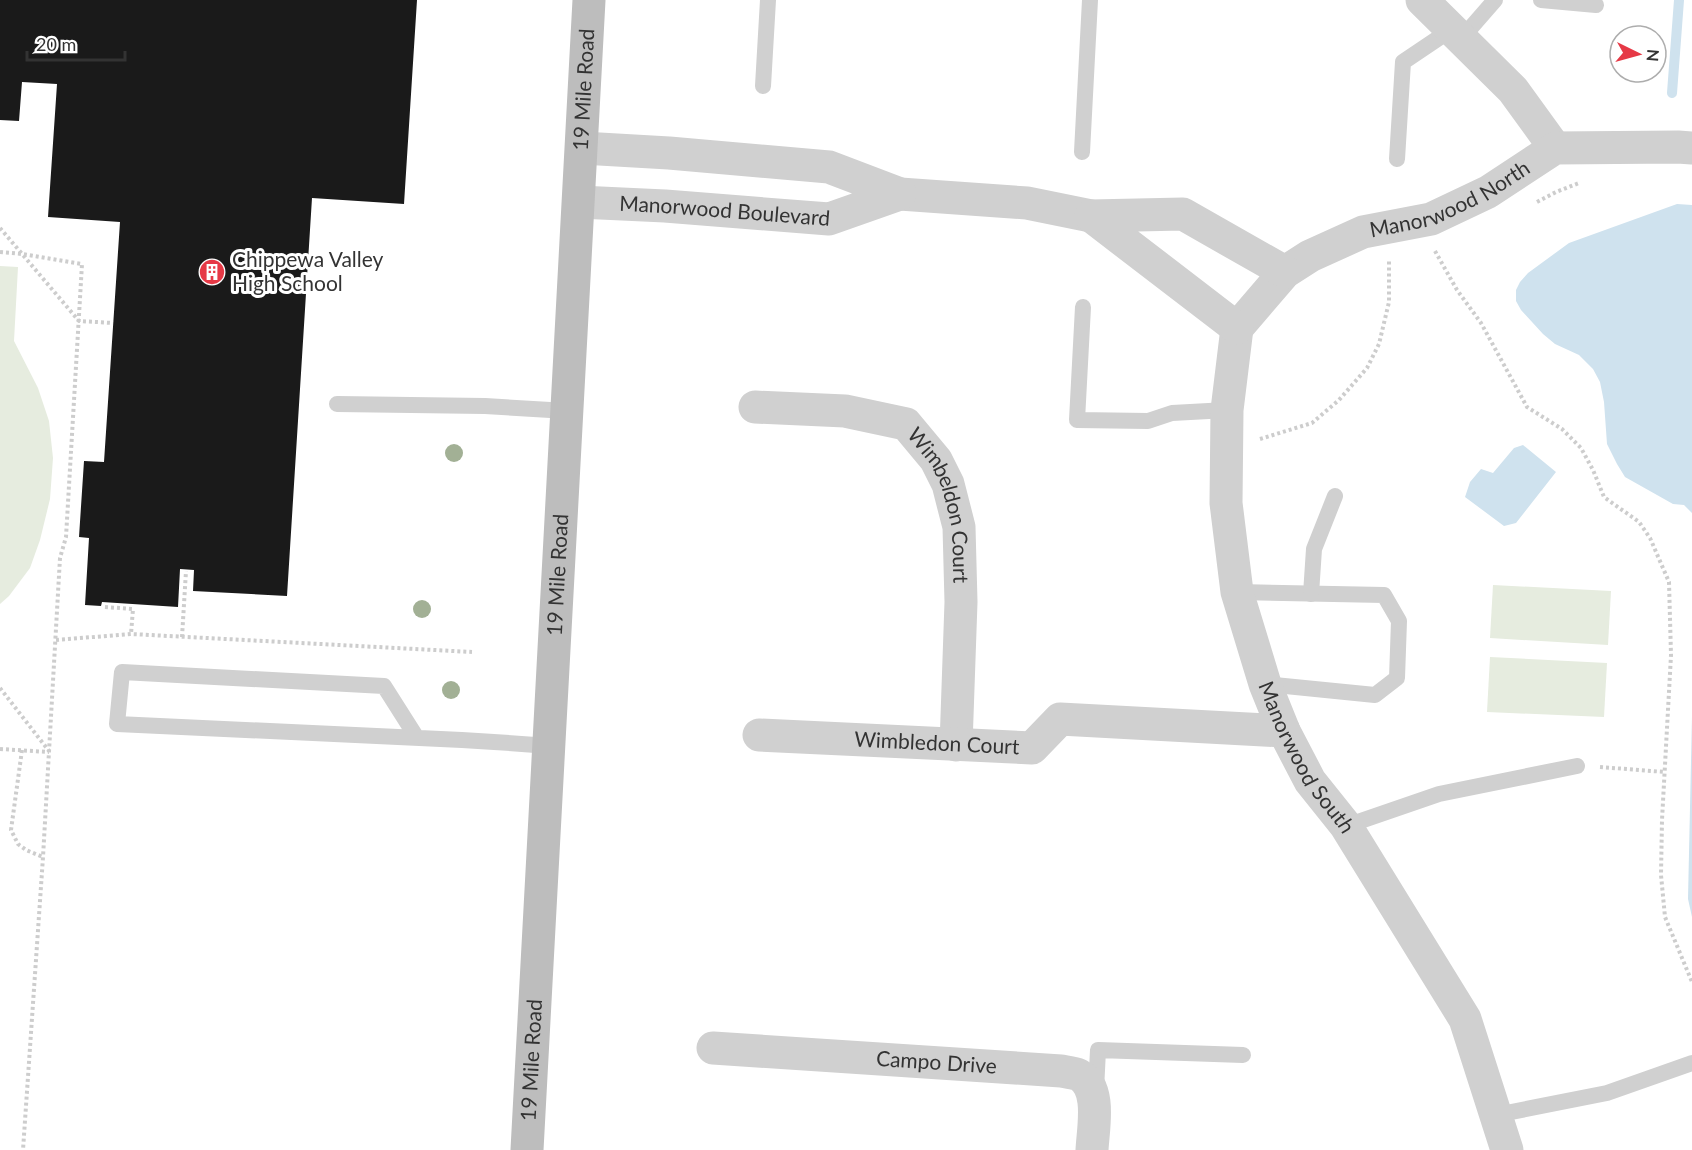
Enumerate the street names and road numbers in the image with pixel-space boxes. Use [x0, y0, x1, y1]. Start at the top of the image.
street label: 19 Mile Road [567, 28, 598, 151]
street label: Manorwood North [1367, 154, 1534, 241]
street label: Manorwood Boulevard [619, 190, 831, 230]
street label: Wimbeldon Court [903, 422, 975, 584]
street label: 19 Mile Road [541, 513, 572, 636]
street label: Manorwood South [1254, 677, 1361, 837]
street label: Wimbledon Court [854, 726, 1020, 758]
street label: 19 Mile Road [515, 998, 546, 1122]
street label: Campo Drive [875, 1045, 998, 1078]

